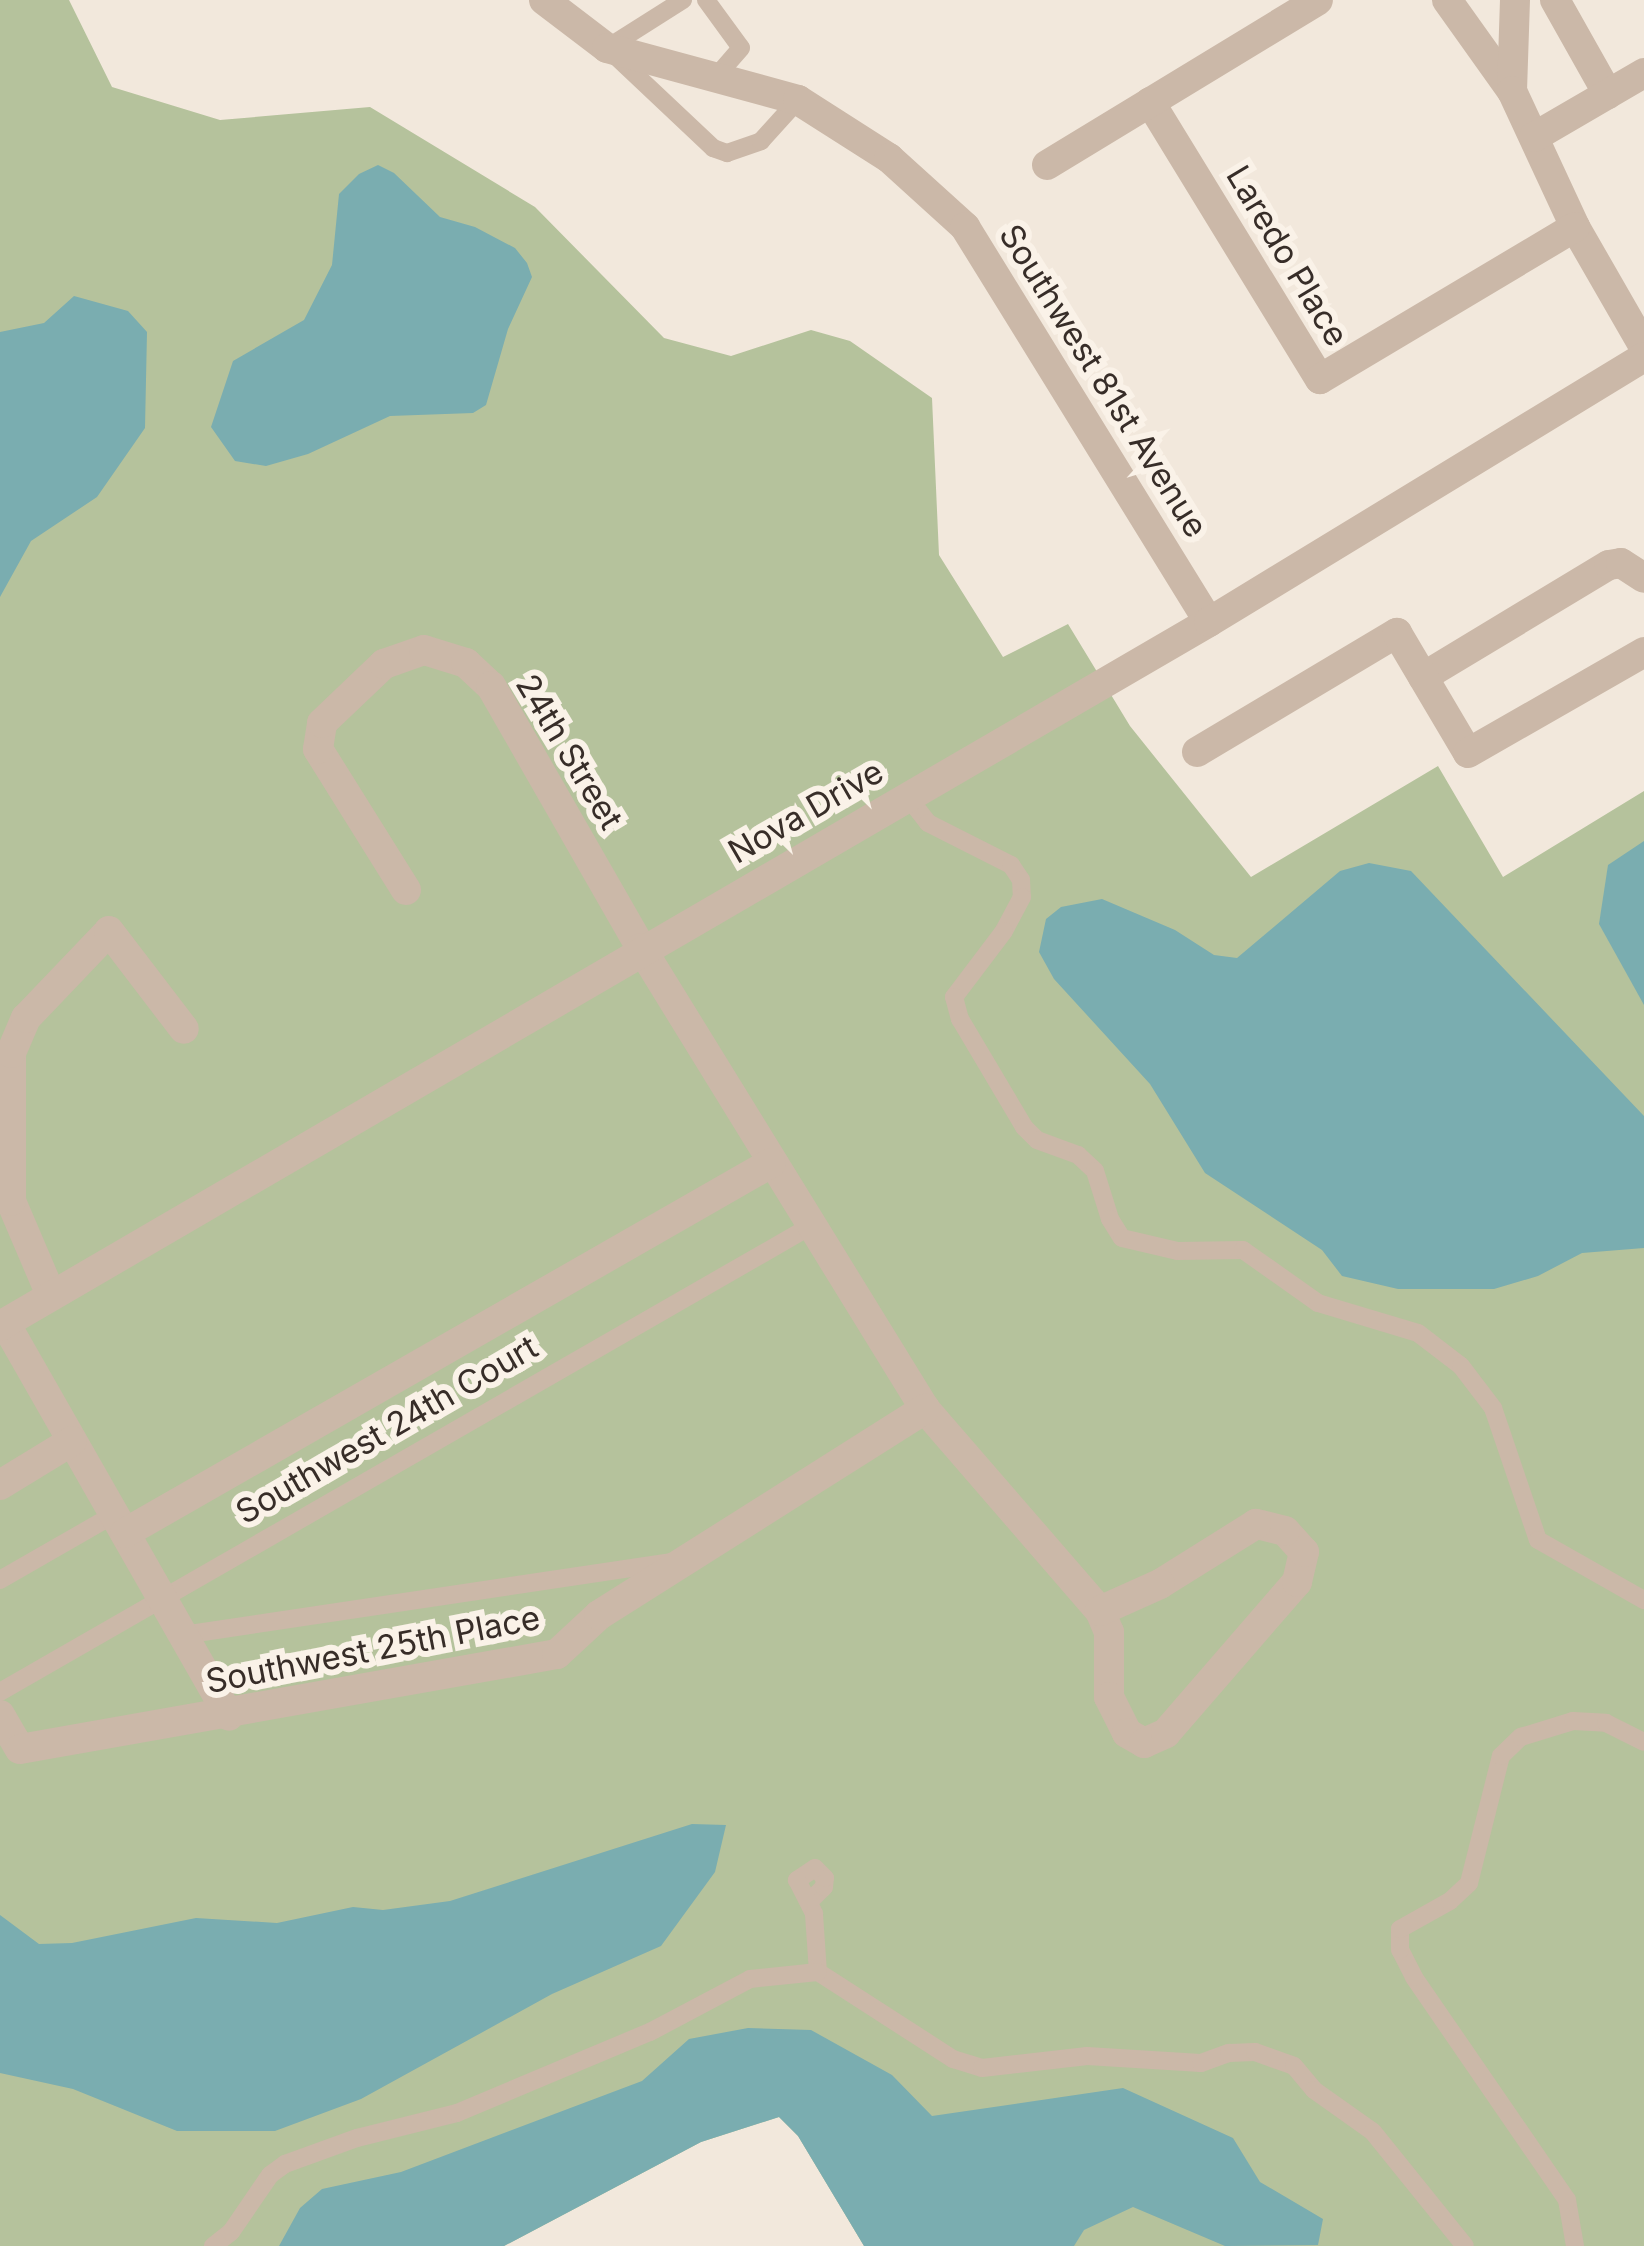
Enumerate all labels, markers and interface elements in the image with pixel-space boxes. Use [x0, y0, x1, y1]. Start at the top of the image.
street label: Laredo Place [1218, 159, 1356, 353]
street label: Southwest 81st Avenue [991, 217, 1215, 545]
street label: 24th Street [507, 667, 631, 837]
street label: Nova Drive [722, 752, 890, 872]
street label: Southwest 24th Court [229, 1327, 545, 1533]
street label: Southwest 25th Place [203, 1598, 543, 1702]

